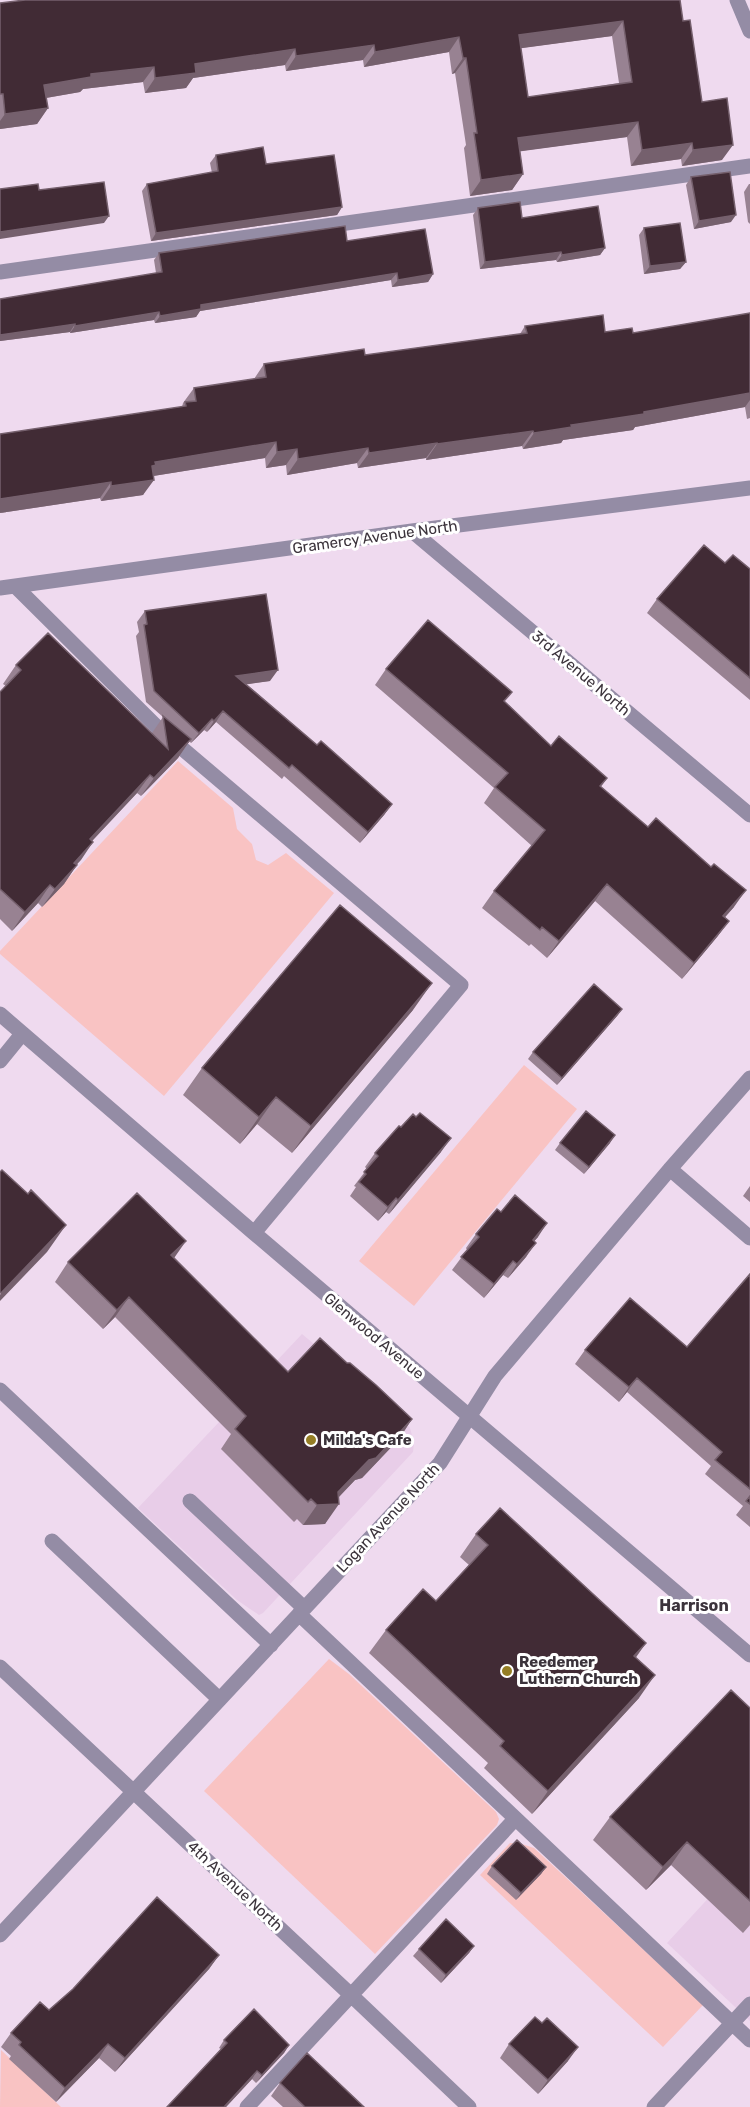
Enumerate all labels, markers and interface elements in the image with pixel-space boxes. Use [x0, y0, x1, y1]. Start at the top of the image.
street label: Gramercy Avenue North [291, 516, 459, 558]
street label: 3rd Avenue North [528, 627, 634, 719]
street label: Glenwood Avenue [320, 1289, 428, 1383]
place label: Milda's Cafe [323, 1431, 412, 1449]
marker: Milda's Cafe [304, 1433, 318, 1447]
street label: Logan Avenue North [333, 1460, 443, 1576]
district label: Harrison [659, 1596, 729, 1615]
place label: Reedemer Luthern Church [519, 1653, 638, 1688]
marker: Reedemer Luthern Church [500, 1664, 514, 1678]
street label: 4th Avenue North [184, 1837, 286, 1935]

